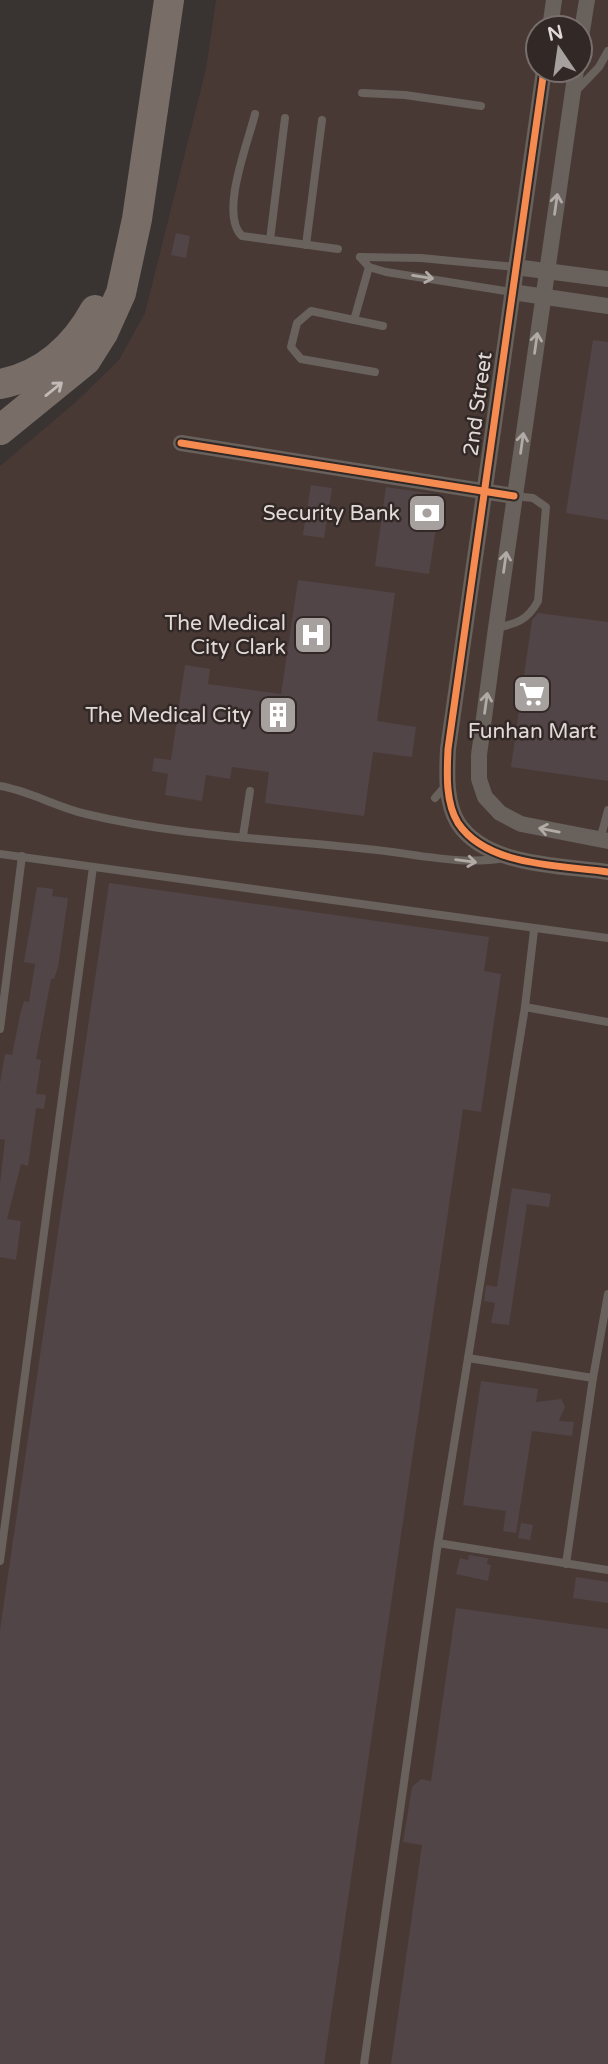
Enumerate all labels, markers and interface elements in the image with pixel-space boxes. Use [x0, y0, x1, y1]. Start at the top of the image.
north arrow [524, 14, 594, 84]
text: N [545, 21, 565, 46]
one-way arrow [550, 193, 563, 216]
one-way arrow [411, 271, 433, 284]
one-way arrow [530, 332, 543, 355]
street label: 2nd Street [458, 350, 498, 458]
one-way arrow [45, 381, 63, 397]
one-way arrow [515, 432, 528, 455]
bank icon: Security Bank [406, 492, 448, 534]
place label: Security Bank [263, 501, 400, 526]
one-way arrow [499, 551, 512, 574]
place label: The Medical City Clark [165, 611, 286, 660]
hospital icon: The Medical City Clark [292, 614, 334, 656]
supermarket icon: Funhan Mart [511, 673, 553, 715]
one-way arrow [479, 692, 492, 715]
building icon: The Medical City [257, 694, 299, 736]
place label: The Medical City [85, 703, 251, 728]
place label: Funhan Mart [468, 719, 596, 744]
one-way arrow [538, 822, 561, 836]
one-way arrow [454, 855, 477, 868]

